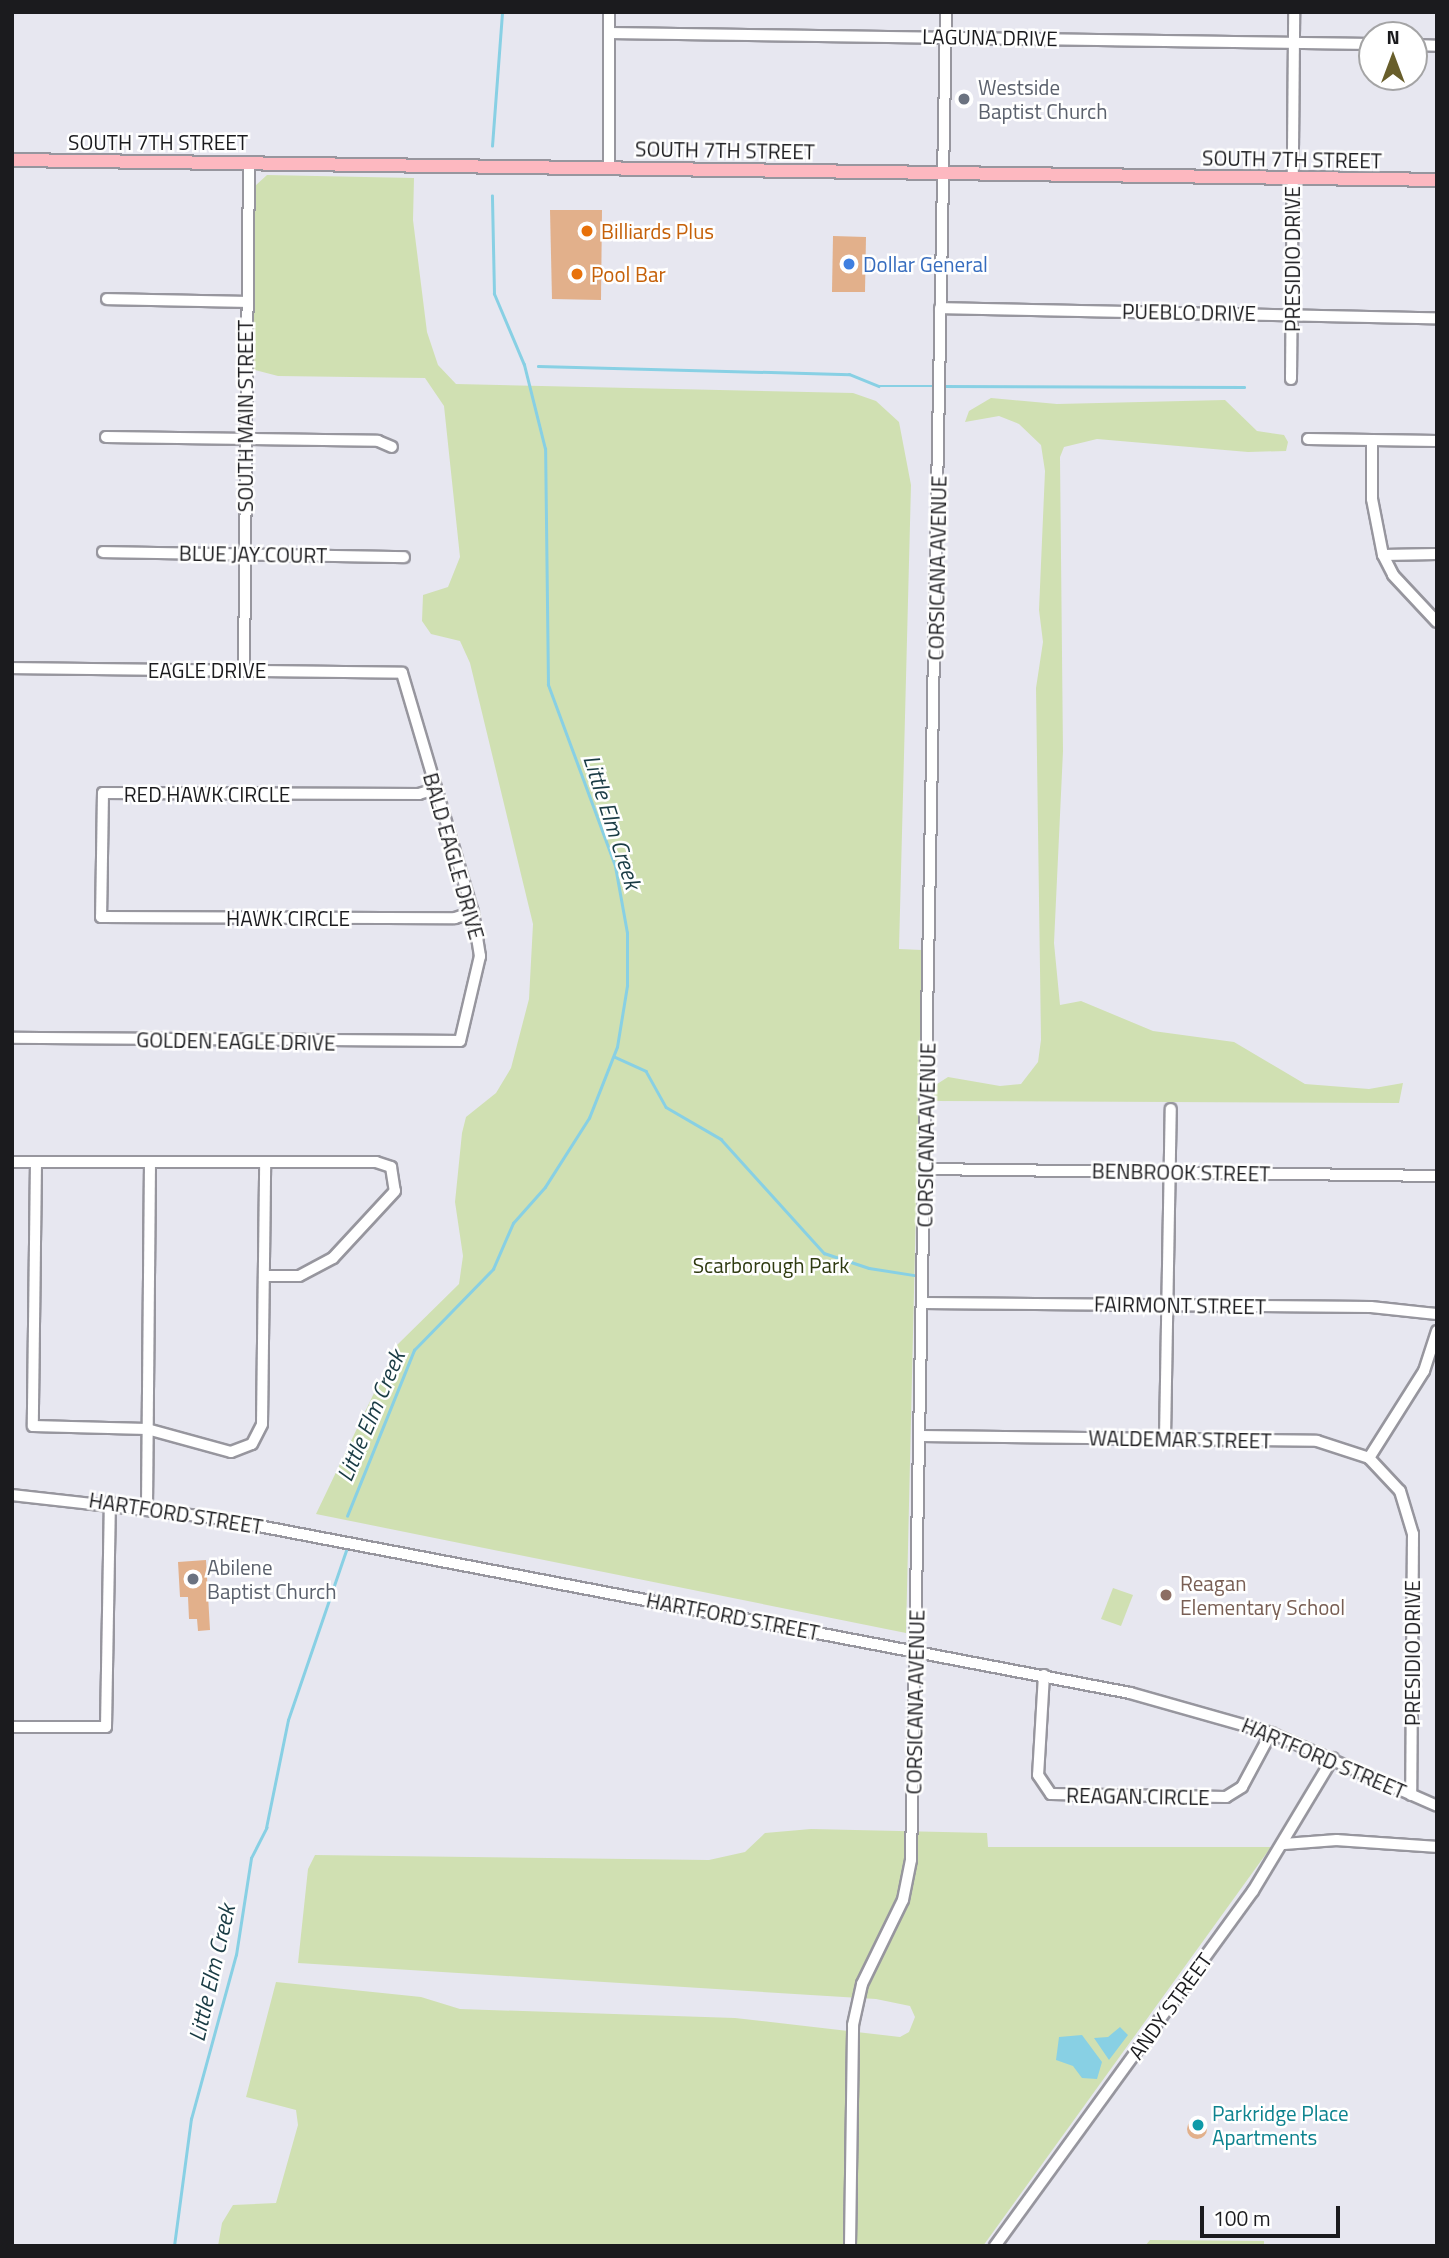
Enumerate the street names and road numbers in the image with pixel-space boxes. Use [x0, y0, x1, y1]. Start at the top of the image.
street label: LAGUNA DRIVE [922, 23, 1058, 51]
street label: SOUTH 7TH STREET [68, 129, 248, 155]
street label: SOUTH 7TH STREET [635, 136, 815, 164]
street label: SOUTH 7TH STREET [1202, 145, 1382, 173]
street label: PRESIDIO DRIVE [1279, 186, 1305, 332]
street label: PUEBLO DRIVE [1122, 298, 1256, 326]
street label: SOUTH MAIN STREET [232, 320, 258, 512]
street label: CORSICANA AVENUE [923, 475, 951, 661]
street label: BLUE JAY COURT [179, 540, 327, 568]
street label: EAGLE DRIVE [148, 657, 266, 683]
street label: BALD EAGLE DRIVE [418, 770, 490, 942]
street label: RED HAWK CIRCLE [124, 781, 290, 807]
street label: HAWK CIRCLE [226, 905, 350, 931]
street label: GOLDEN EAGLE DRIVE [136, 1027, 336, 1055]
street label: CORSICANA AVENUE [912, 1042, 940, 1228]
street label: BENBROOK STREET [1092, 1158, 1270, 1186]
street label: FAIRMONT STREET [1094, 1291, 1266, 1319]
street label: WALDEMAR STREET [1088, 1425, 1272, 1453]
street label: HARTFORD STREET [87, 1487, 265, 1539]
street label: PRESIDIO DRIVE [1399, 1580, 1425, 1726]
street label: HARTFORD STREET [644, 1587, 822, 1645]
street label: CORSICANA AVENUE [901, 1609, 929, 1795]
street label: HARTFORD STREET [1238, 1712, 1410, 1804]
street label: REAGAN CIRCLE [1066, 1782, 1210, 1810]
street label: ANDY STREET [1123, 1948, 1217, 2064]

